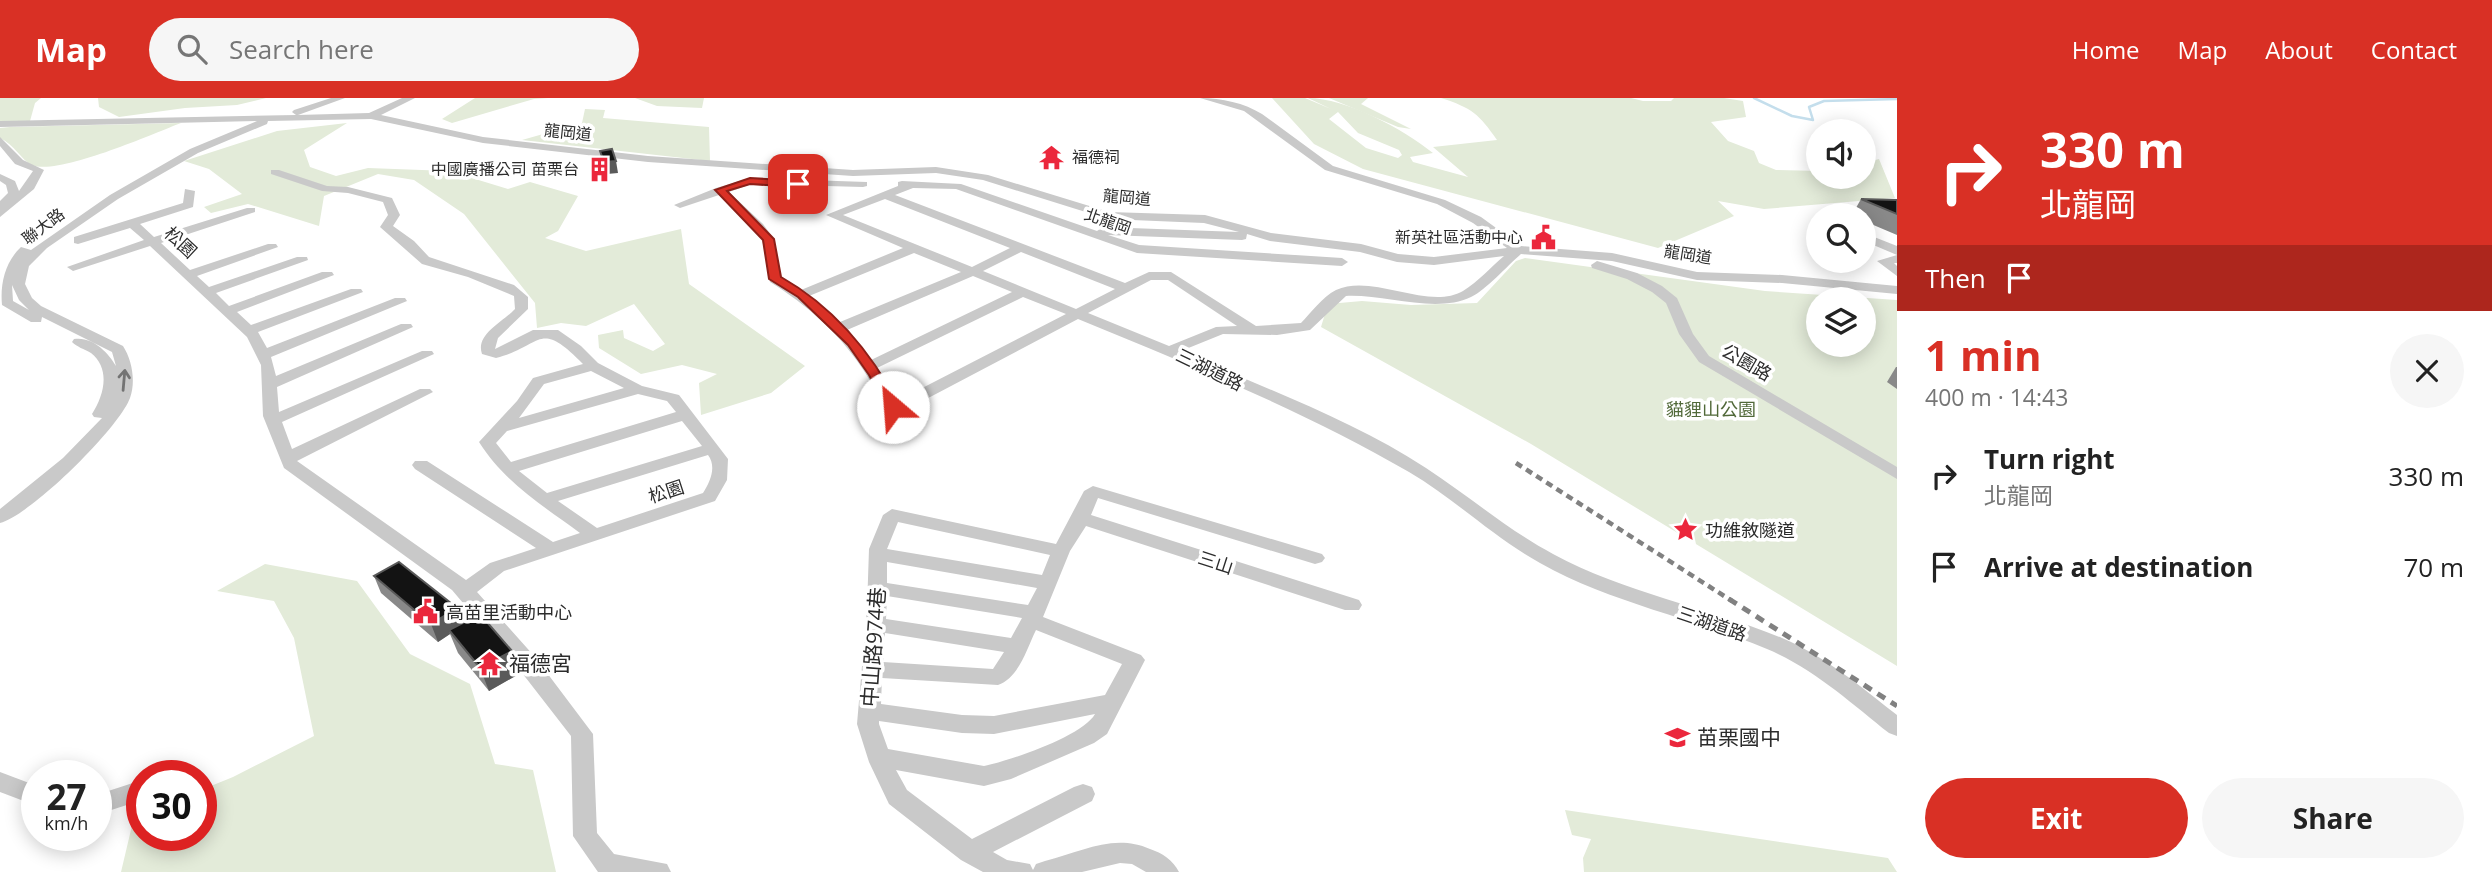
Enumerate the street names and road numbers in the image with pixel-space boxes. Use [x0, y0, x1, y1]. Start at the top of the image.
street label: 龍岡道 [543, 119, 593, 145]
street label: 龍岡道 [1102, 184, 1152, 210]
street label: 聯大路 [17, 203, 69, 249]
street label: 北龍岡 [1082, 203, 1134, 239]
street label: 松園 [160, 221, 202, 263]
street label: 龍岡道 [1663, 239, 1713, 269]
street label: 公園路 [1718, 338, 1776, 386]
street label: 三湖道路 [1172, 342, 1248, 396]
street label: 松園 [645, 474, 687, 508]
street label: 三山 [1195, 545, 1237, 579]
street label: 中山路974巷 [855, 586, 891, 708]
street label: 三湖道路 [1674, 600, 1750, 646]

